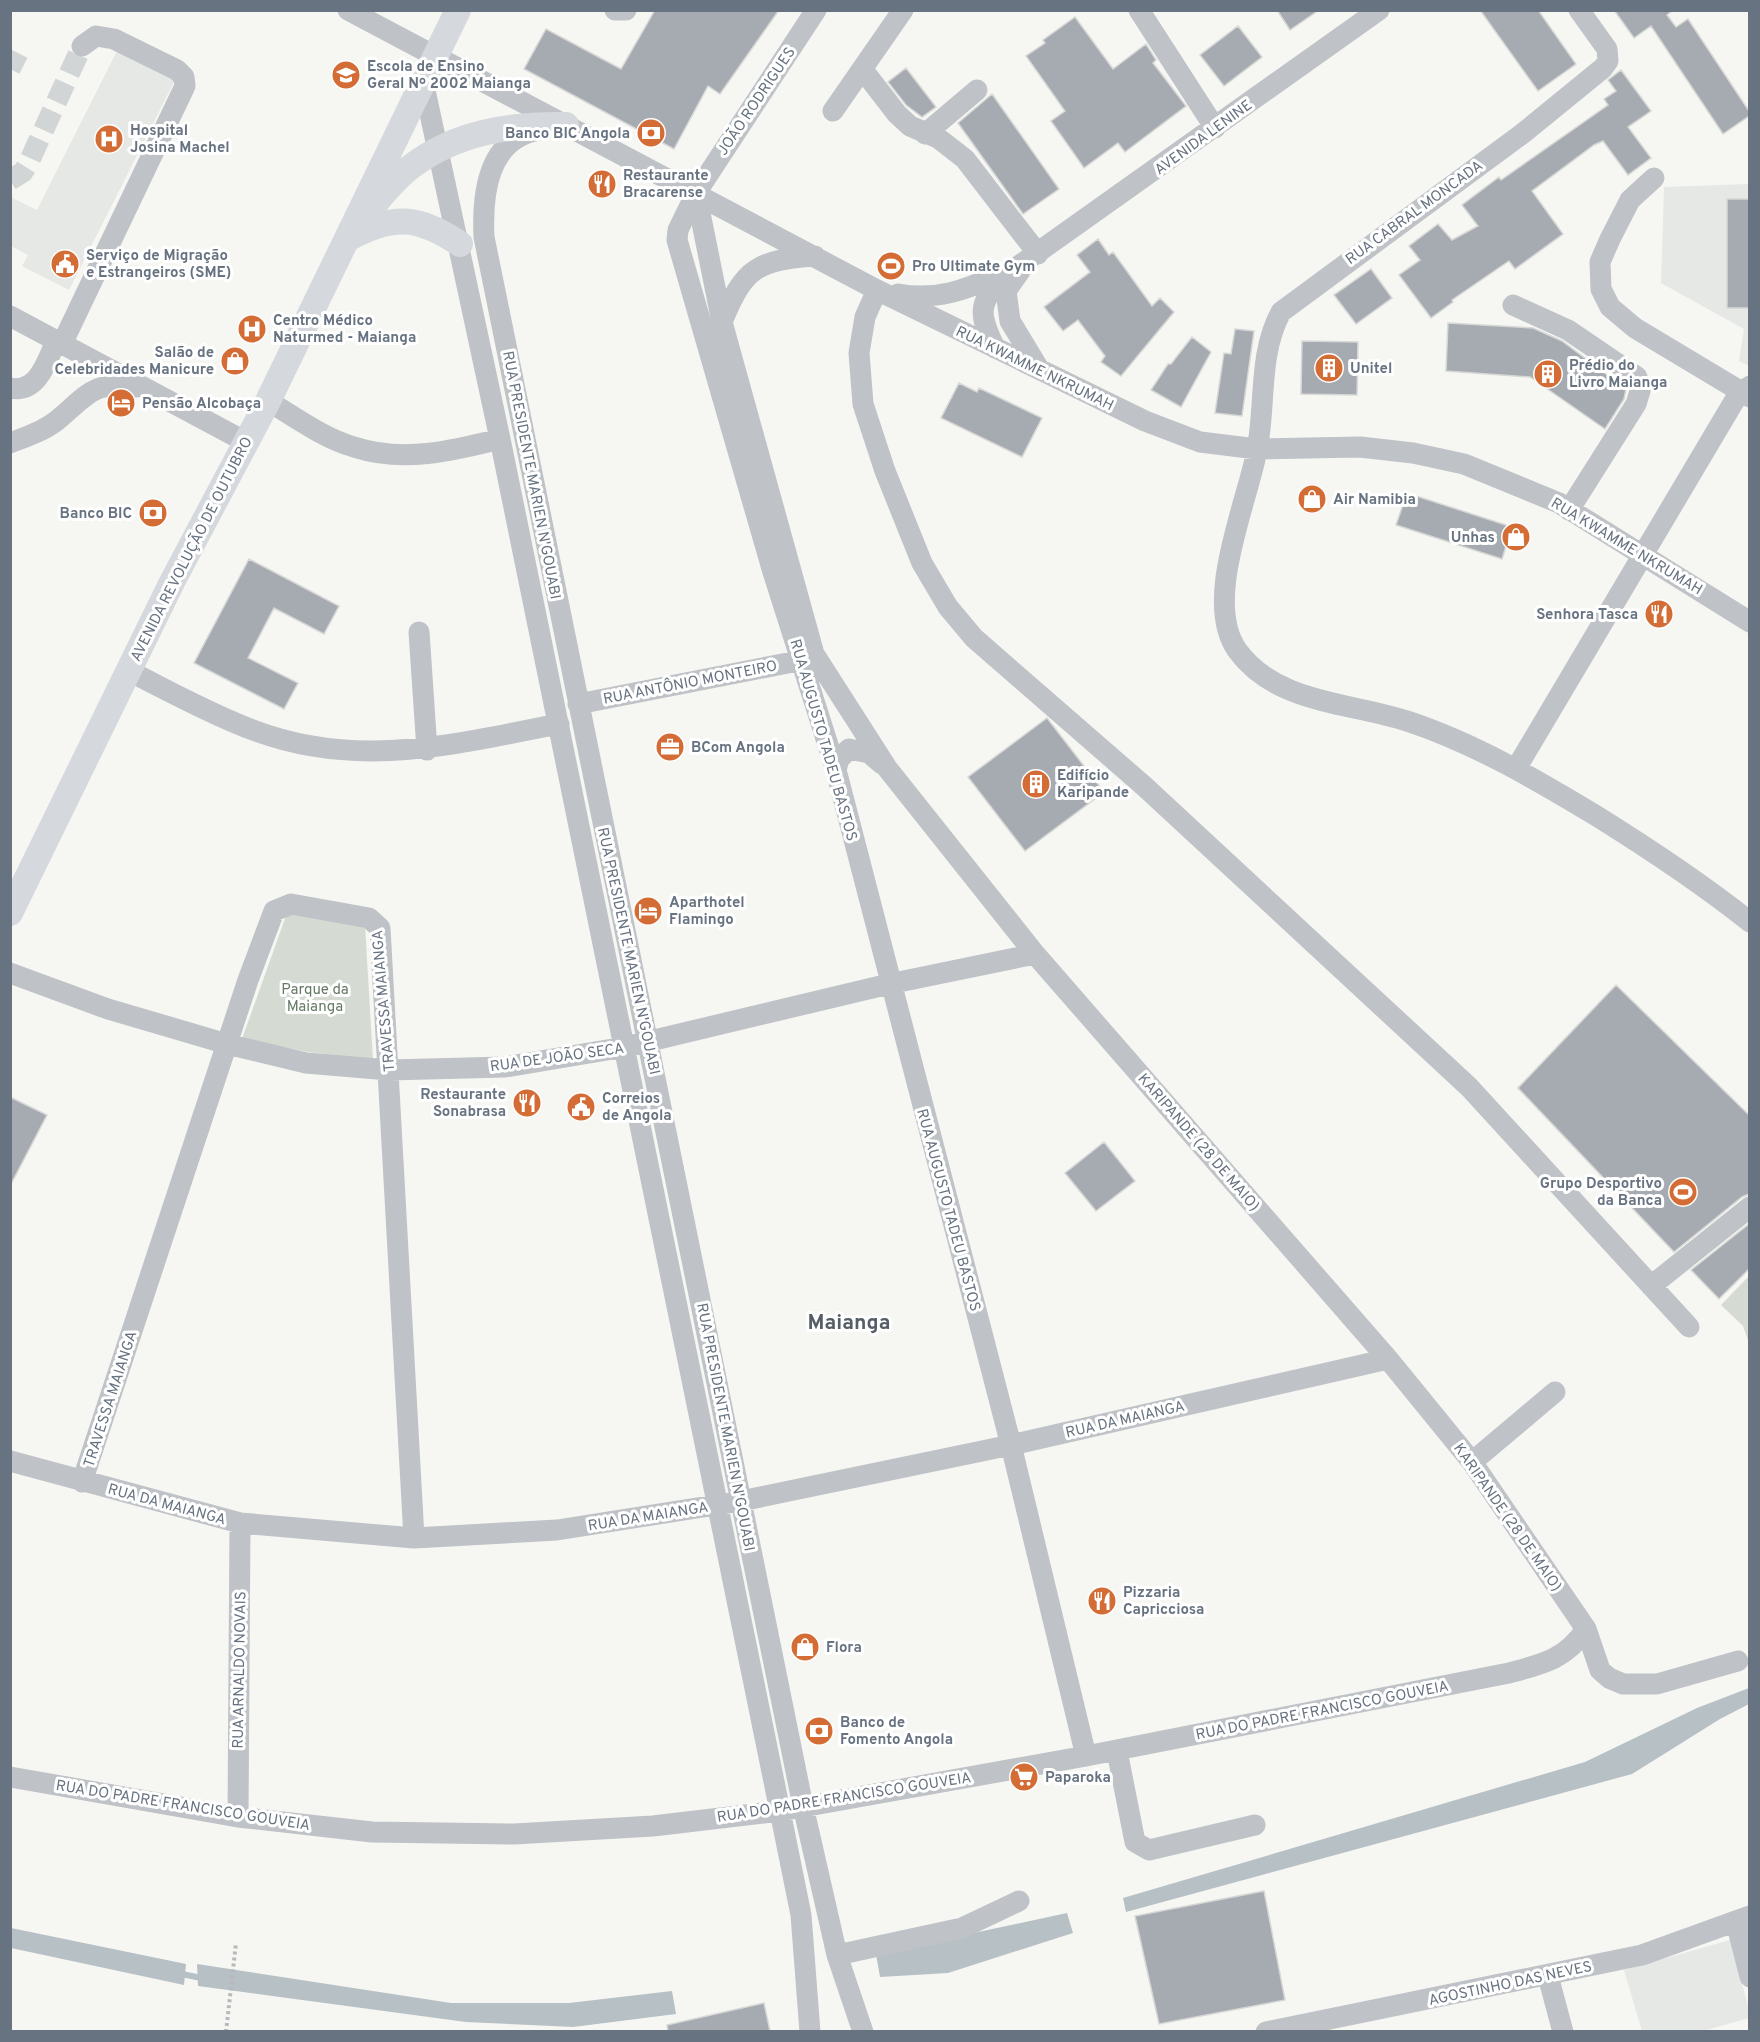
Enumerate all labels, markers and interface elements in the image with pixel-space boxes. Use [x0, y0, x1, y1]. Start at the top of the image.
street label: JOÃO RODRIGUES [713, 43, 801, 160]
place label: Escola de Ensino Geral Nº 2002 Maianga [367, 58, 531, 94]
school or university icon: Escola de Ensino Geral Nº 2002 Maianga [330, 59, 362, 91]
street label: AVENIDA LENINE [1151, 96, 1256, 180]
bank icon: Banco BIC Angola [635, 117, 667, 149]
place label: Hospital Josina Machel [130, 122, 230, 158]
hospital icon: Hospital Josina Machel [93, 123, 125, 155]
place label: Banco BIC Angola [505, 125, 630, 144]
street label: RUA CABRAL MONCADA [1342, 157, 1487, 269]
place label: Restaurante Bracarense [623, 167, 709, 203]
restaurant icon: Restaurante Bracarense [586, 168, 618, 200]
place label: Serviço de Migração e Estrangeiros (SME) [86, 247, 231, 283]
public building icon: Serviço de Migração e Estrangeiros (SME) [49, 248, 81, 280]
sports icon: Pro Ultimate Gym [875, 250, 907, 282]
place label: Pro Ultimate Gym [912, 258, 1035, 277]
place label: Centro Médico Naturmed - Maianga [273, 312, 416, 348]
hospital icon: Centro Médico Naturmed - Maianga [236, 313, 268, 345]
street label: RUA KWAMME NKRUMAH [952, 323, 1116, 416]
place label: Salão de Celebridades Manicure [54, 344, 214, 380]
shop icon: Salão de Celebridades Manicure [219, 345, 251, 377]
street label: RUA PRESIDENTE MARIEN N'GOUABI [497, 350, 564, 601]
building icon: Unitel [1313, 352, 1345, 384]
place label: Prédio do Livro Maianga [1569, 357, 1667, 393]
building icon: Prédio do Livro Maianga [1532, 358, 1564, 390]
place label: Unitel [1350, 360, 1392, 379]
hotel icon: Pensão Alcobaça [105, 387, 137, 419]
place label: Pensão Alcobaça [142, 395, 261, 414]
street label: AVENIDA REVOLUÇÃO DE OUTUBRO [126, 434, 258, 665]
shop icon: Air Namibia [1296, 483, 1328, 515]
place label: Air Namibia [1333, 491, 1416, 510]
street label: RUA KWAMME NKRUMAH [1547, 494, 1705, 600]
bank icon: Banco BIC [137, 497, 169, 529]
place label: Banco BIC [60, 505, 132, 524]
shop icon: Unhas [1500, 521, 1532, 553]
place label: Unhas [1451, 529, 1495, 548]
restaurant icon: Senhora Tasca [1643, 598, 1675, 630]
place label: Senhora Tasca [1536, 606, 1638, 625]
street label: RUA AUGUSTO TADEU BASTOS [785, 637, 861, 844]
street label: RUA ANTÔNIO MONTEIRO [601, 655, 779, 710]
office icon: BCom Angola [654, 731, 686, 763]
place label: BCom Angola [691, 739, 785, 758]
place label: Edifício Karipande [1057, 767, 1129, 803]
building icon: Edifício Karipande [1020, 768, 1052, 800]
street label: RUA PRESIDENTE MARIEN N'GOUABI [592, 826, 663, 1077]
place label: Aparthotel Flamingo [669, 894, 745, 930]
hotel icon: Aparthotel Flamingo [632, 895, 664, 927]
street label: TRAVESSA MAIANGA [369, 929, 400, 1073]
park label: Parque da Maianga [281, 981, 349, 1017]
street label: RUA DE JOÃO SECA [489, 1039, 626, 1077]
street label: KARIPANDE (28 DE MAIO) [1133, 1070, 1263, 1216]
place label: Restaurante Sonabrasa [420, 1086, 506, 1122]
restaurant icon: Restaurante Sonabrasa [511, 1087, 543, 1119]
place label: Correios de Angola [602, 1090, 672, 1126]
public building icon: Correios de Angola [565, 1091, 597, 1123]
street label: RUA AUGUSTO TADEU BASTOS [911, 1107, 984, 1314]
place label: Grupo Desportivo da Banca [1540, 1175, 1662, 1211]
sports icon: Grupo Desportivo da Banca [1667, 1176, 1699, 1208]
street label: RUA PRESIDENTE MARIEN N'GOUABI [691, 1302, 758, 1553]
district label: Maianga [808, 1310, 890, 1337]
street label: TRAVESSA MAIANGA [80, 1329, 142, 1470]
street label: RUA DA MAIANGA [1064, 1398, 1187, 1443]
street label: KARIPANDE (28 DE MAIO) [1448, 1440, 1565, 1596]
street label: RUA DA MAIANGA [105, 1481, 228, 1530]
street label: RUA DA MAIANGA [587, 1499, 710, 1536]
place label: Pizzaria Capricciosa [1123, 1584, 1204, 1620]
restaurant icon: Pizzaria Capricciosa [1086, 1585, 1118, 1617]
street label: RUA ARNALDO NOVAIS [230, 1591, 251, 1749]
shop icon: Flora [789, 1631, 821, 1663]
place label: Flora [826, 1639, 862, 1658]
street label: RUA DO PADRE FRANCISCO GOUVEIA [1194, 1678, 1450, 1745]
place label: Banco de Fomento Angola [840, 1714, 953, 1750]
bank icon: Banco de Fomento Angola [803, 1715, 835, 1747]
supermarket icon: Paparoka [1008, 1761, 1040, 1793]
street label: RUA DO PADRE FRANCISCO GOUVEIA [716, 1769, 973, 1828]
place label: Paparoka [1045, 1769, 1111, 1788]
street label: RUA DO PADRE FRANCISCO GOUVEIA [54, 1777, 311, 1836]
street label: AGOSTINHO DAS NEVES [1427, 1958, 1594, 2011]

